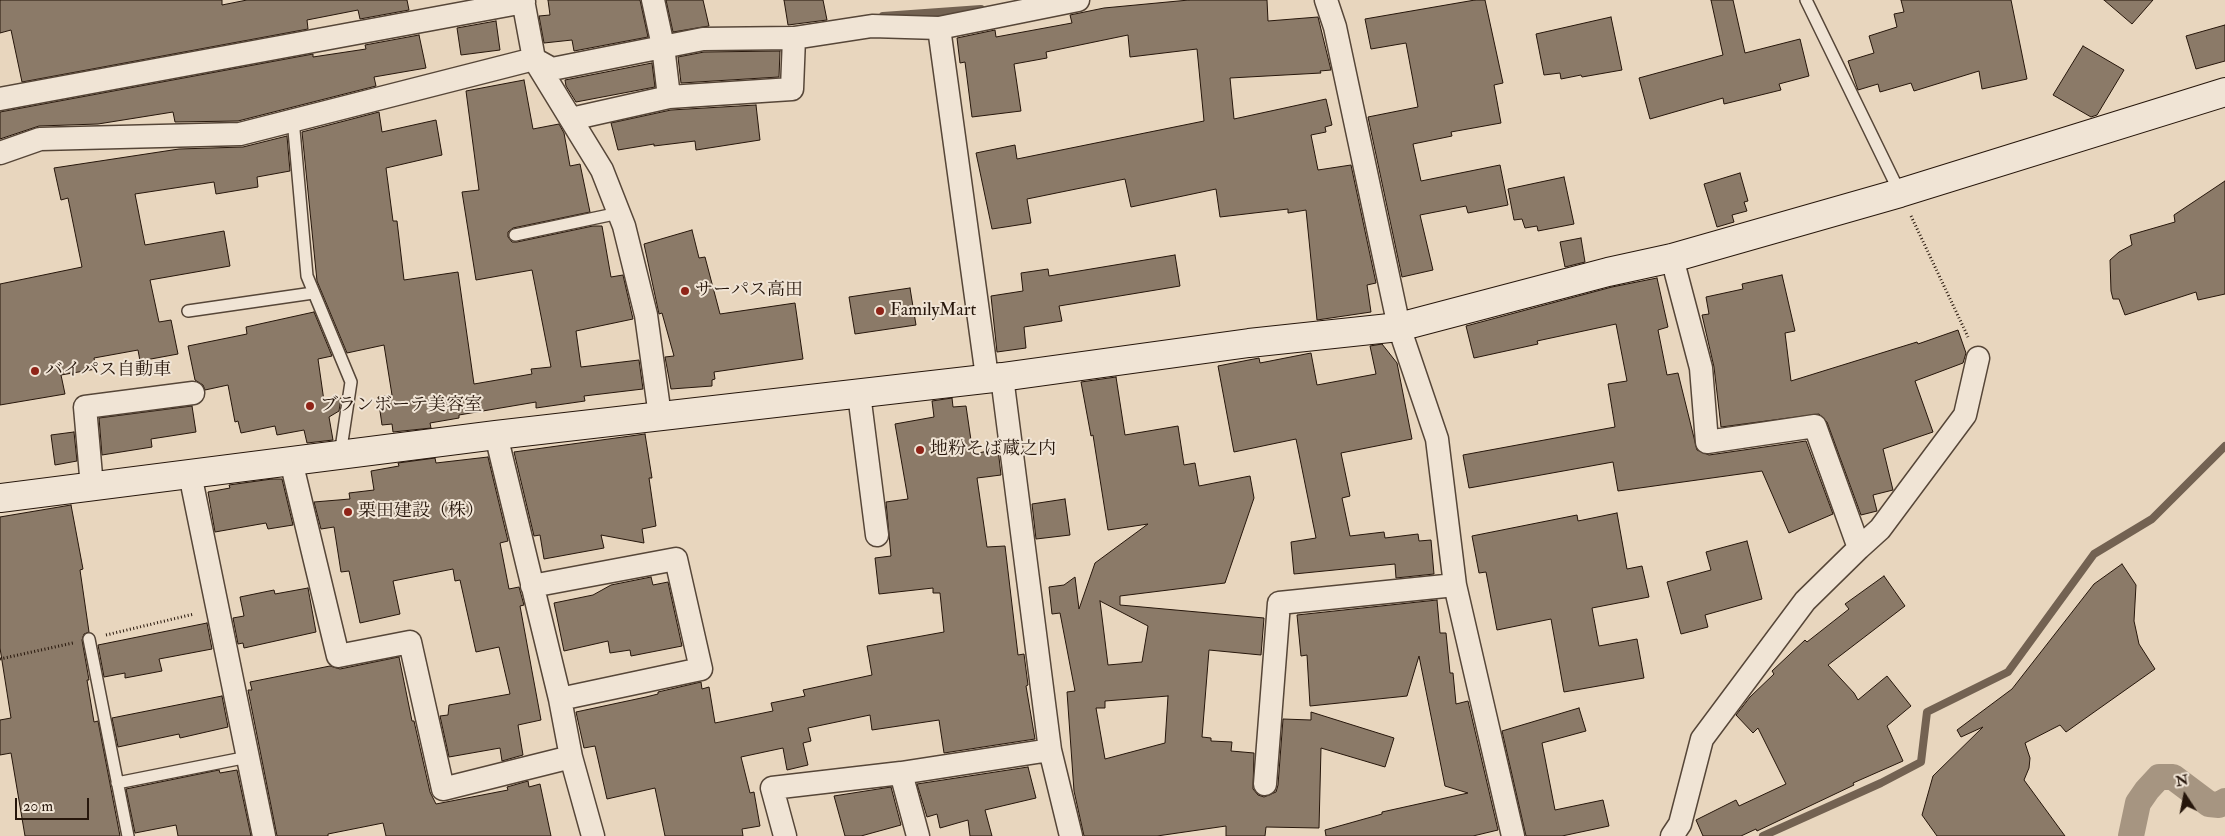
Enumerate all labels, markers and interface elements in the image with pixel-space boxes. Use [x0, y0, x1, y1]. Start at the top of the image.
place label: サーパス高田 [695, 280, 803, 302]
marker: サーパス高田 [679, 285, 691, 297]
place label: FamilyMart [890, 300, 976, 322]
marker: FamilyMart [874, 305, 886, 317]
place label: バイパス自動車 [45, 360, 171, 382]
marker: バイパス自動車 [29, 365, 41, 377]
place label: ブランボーテ美容室 [320, 395, 482, 417]
marker: ブランボーテ美容室 [304, 400, 316, 412]
place label: 地粉そば蔵之内 [930, 439, 1056, 461]
marker: 地粉そば蔵之内 [914, 444, 926, 456]
place label: 栗田建設（株） [358, 501, 484, 523]
marker: 栗田建設（株） [342, 506, 354, 518]
north arrow [2160, 771, 2210, 821]
text: N [2174, 771, 2190, 790]
scale bar [18, 788, 91, 820]
text: 20 m [23, 797, 53, 816]

